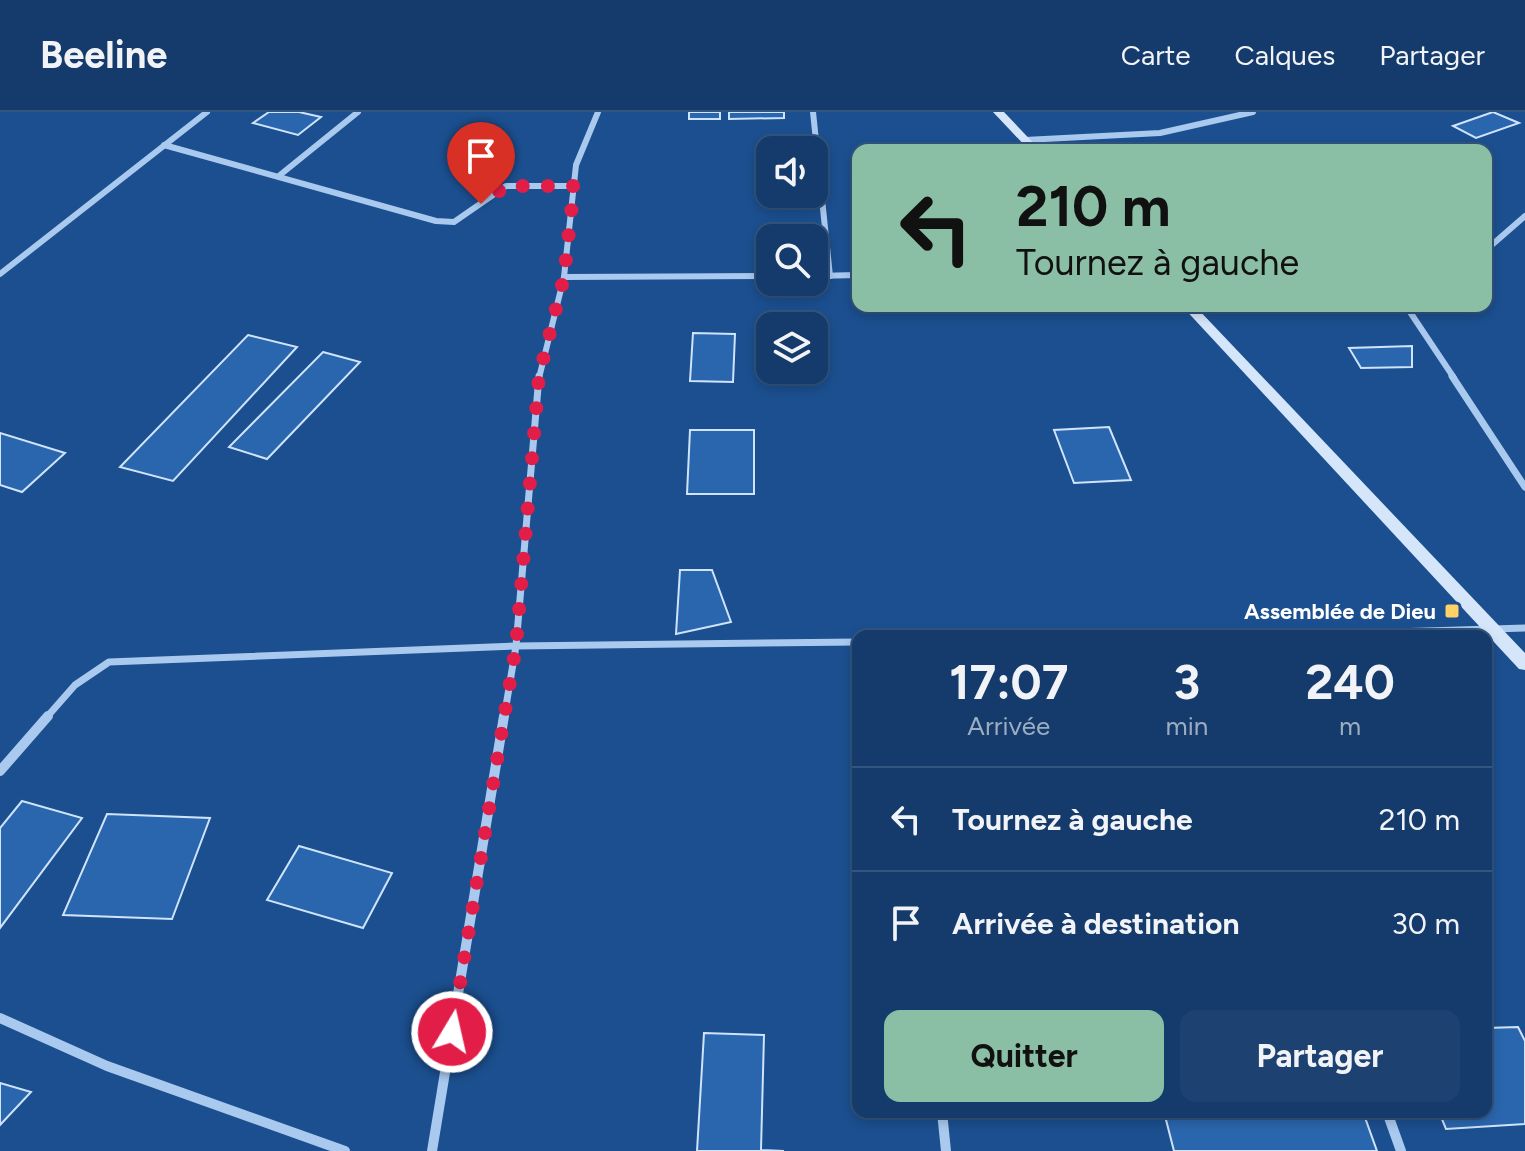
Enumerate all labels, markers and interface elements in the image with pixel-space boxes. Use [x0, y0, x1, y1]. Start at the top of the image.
text: Beeline [40, 32, 167, 78]
text: Carte [1121, 38, 1191, 72]
text: Calques [1235, 38, 1335, 72]
text: Partager [1379, 38, 1485, 72]
pin [447, 122, 515, 204]
icon: arrive [459, 134, 503, 178]
map controls [756, 136, 828, 384]
button: sound [756, 136, 828, 208]
text: 210 m [1016, 173, 1171, 240]
icon: left [884, 176, 988, 280]
button: search [756, 224, 828, 296]
text: Tournez à gauche [1016, 241, 1299, 284]
button: layers [756, 312, 828, 384]
place label: Assemblée de Dieu [1244, 598, 1436, 625]
marker: Assemblée de Dieu [1443, 602, 1461, 620]
text: 17:07 [949, 653, 1068, 711]
text: 3 [1174, 653, 1200, 711]
text: 240 [1305, 653, 1395, 711]
text: Arrivée [967, 710, 1050, 742]
text: min [1166, 710, 1208, 742]
text: m [1339, 710, 1361, 742]
icon: left [884, 797, 928, 841]
text: Tournez à gauche [952, 801, 1193, 838]
text: 210 m [1379, 801, 1460, 838]
icon: arrive [884, 901, 928, 945]
text: Arrivée à destination [952, 905, 1239, 942]
text: 30 m [1392, 905, 1460, 942]
position arrow [410, 990, 494, 1074]
button: Quitter [884, 1010, 1164, 1102]
button: Partager [1180, 1010, 1460, 1102]

